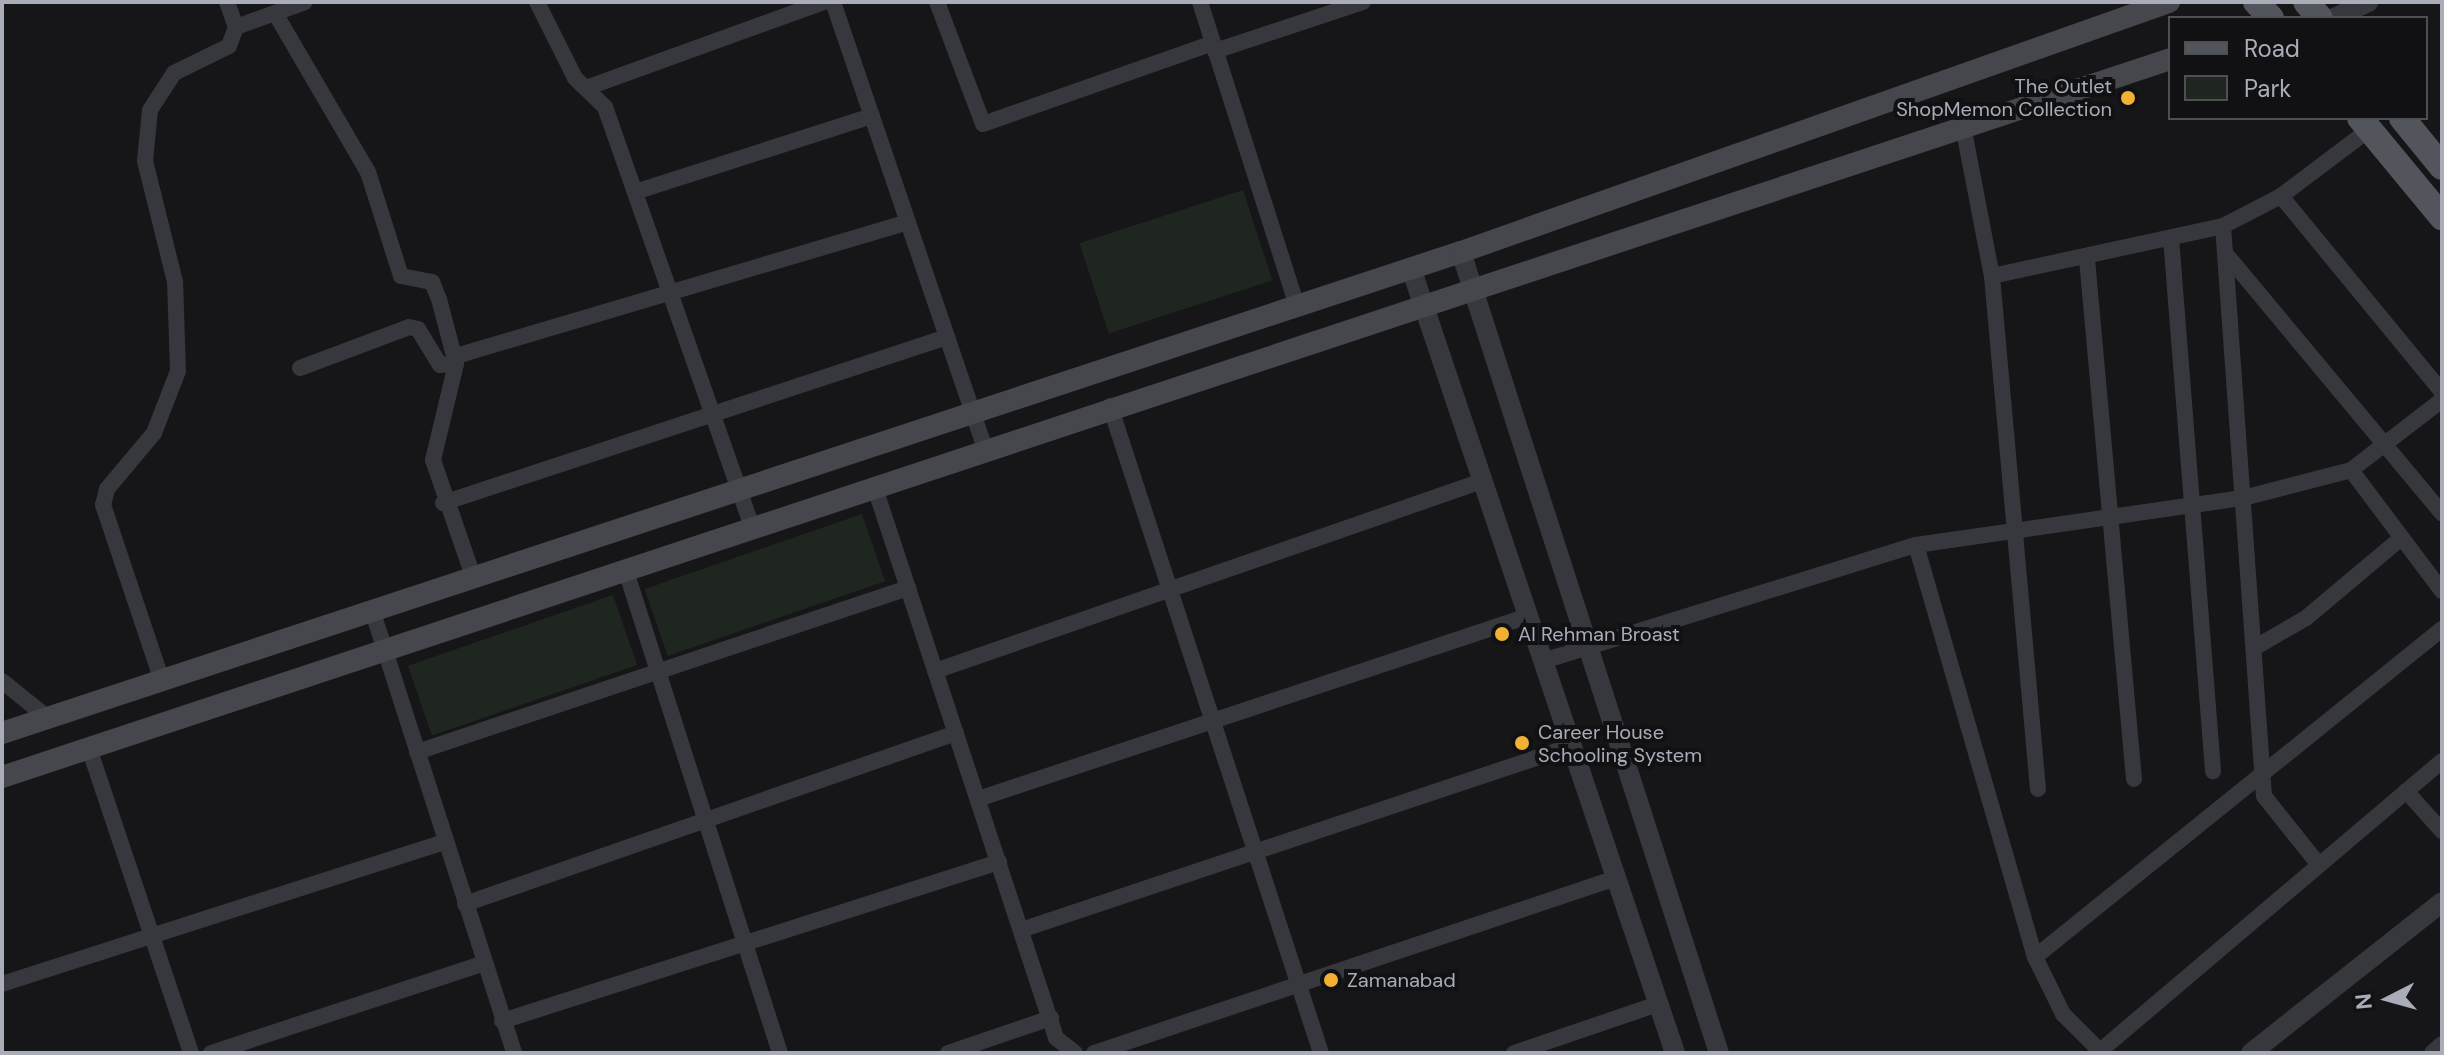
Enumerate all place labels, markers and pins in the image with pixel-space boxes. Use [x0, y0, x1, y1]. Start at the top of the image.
place label: The Outlet ShopMemon Collection [1896, 74, 2112, 121]
marker: The Outlet ShopMemon Collection [2119, 89, 2137, 107]
place label: Al Rehman Broast [1518, 622, 1680, 646]
marker: Al Rehman Broast [1493, 625, 1511, 643]
place label: Career House Schooling System [1538, 720, 1702, 767]
marker: Career House Schooling System [1513, 734, 1531, 752]
place label: Zamanabad [1347, 968, 1456, 992]
marker: Zamanabad [1322, 971, 1340, 989]

